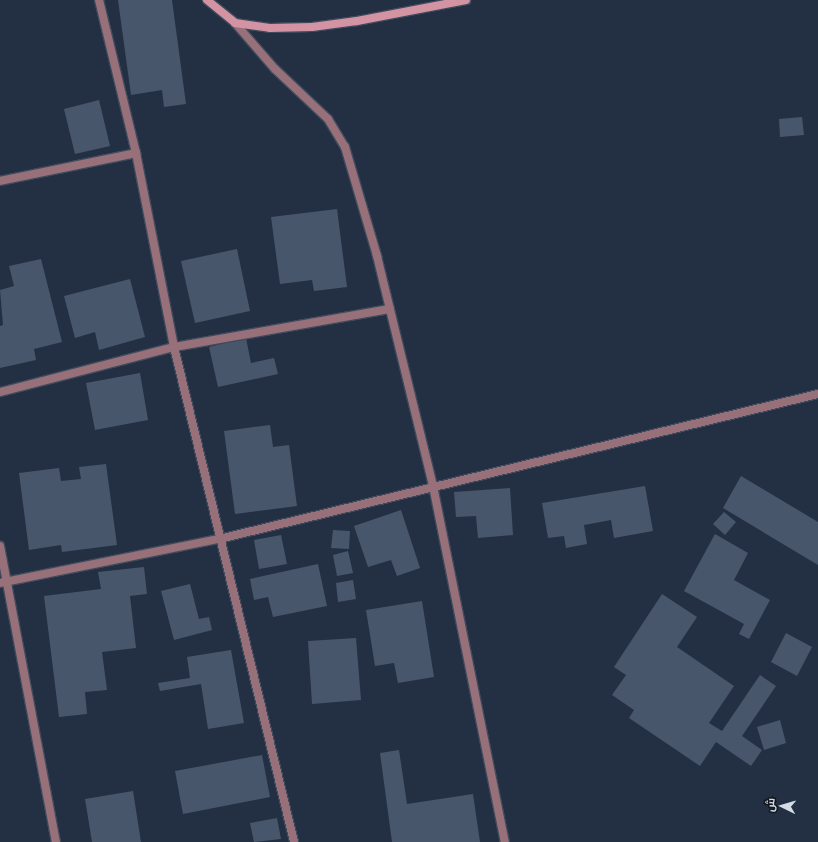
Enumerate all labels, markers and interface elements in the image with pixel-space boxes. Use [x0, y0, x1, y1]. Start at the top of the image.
north arrow [762, 786, 802, 826]
text: ش [761, 797, 778, 813]

